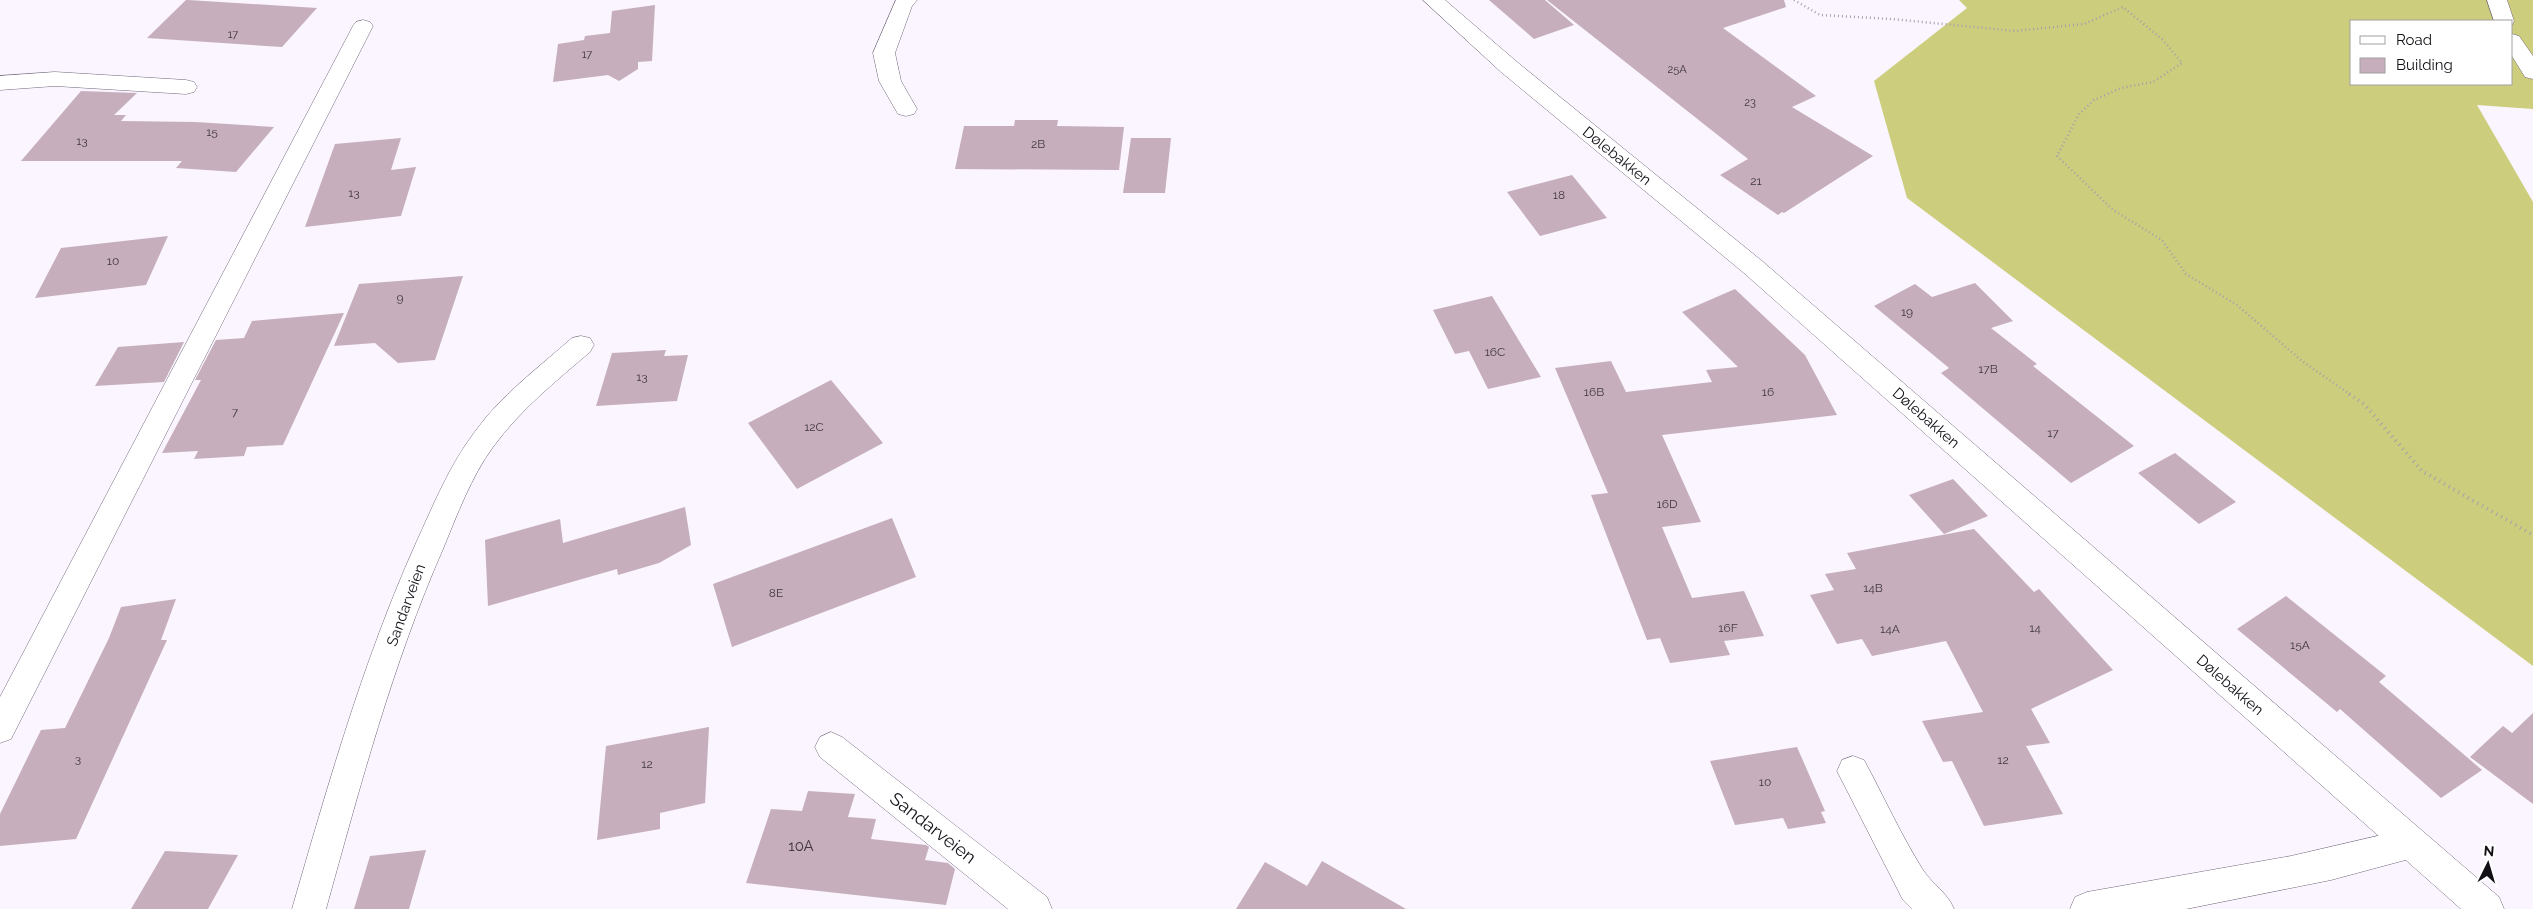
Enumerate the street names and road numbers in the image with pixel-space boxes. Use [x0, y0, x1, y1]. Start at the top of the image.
street label: Dølebakken [1579, 123, 1655, 189]
street label: Dølebakken [1889, 384, 1963, 452]
street label: Sandarveien [383, 561, 429, 649]
street label: Dølebakken [2193, 651, 2267, 719]
street label: Sandarveien [886, 788, 981, 868]

